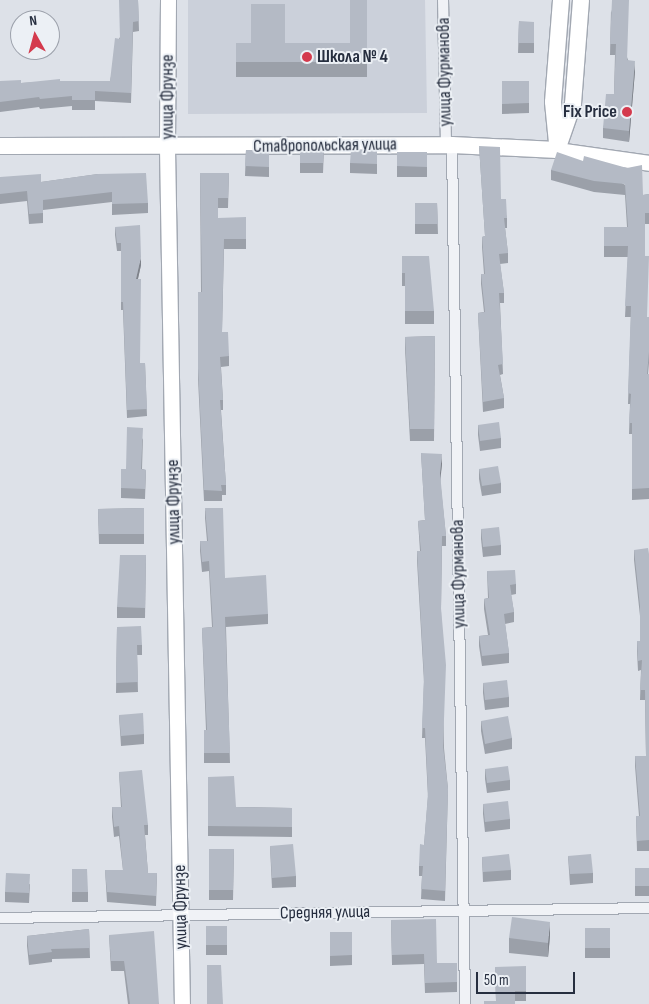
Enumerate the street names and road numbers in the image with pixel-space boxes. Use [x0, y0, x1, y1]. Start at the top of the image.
street label: улица Фурманова [433, 17, 457, 127]
street label: улица Фрунзе [157, 55, 179, 139]
street label: Ставропольская улица [253, 134, 397, 158]
street label: улица Фрунзе [162, 459, 186, 545]
street label: улица Фурманова [447, 519, 471, 629]
street label: улица Фрунзе [169, 864, 193, 950]
street label: Средняя улица [280, 901, 370, 925]

